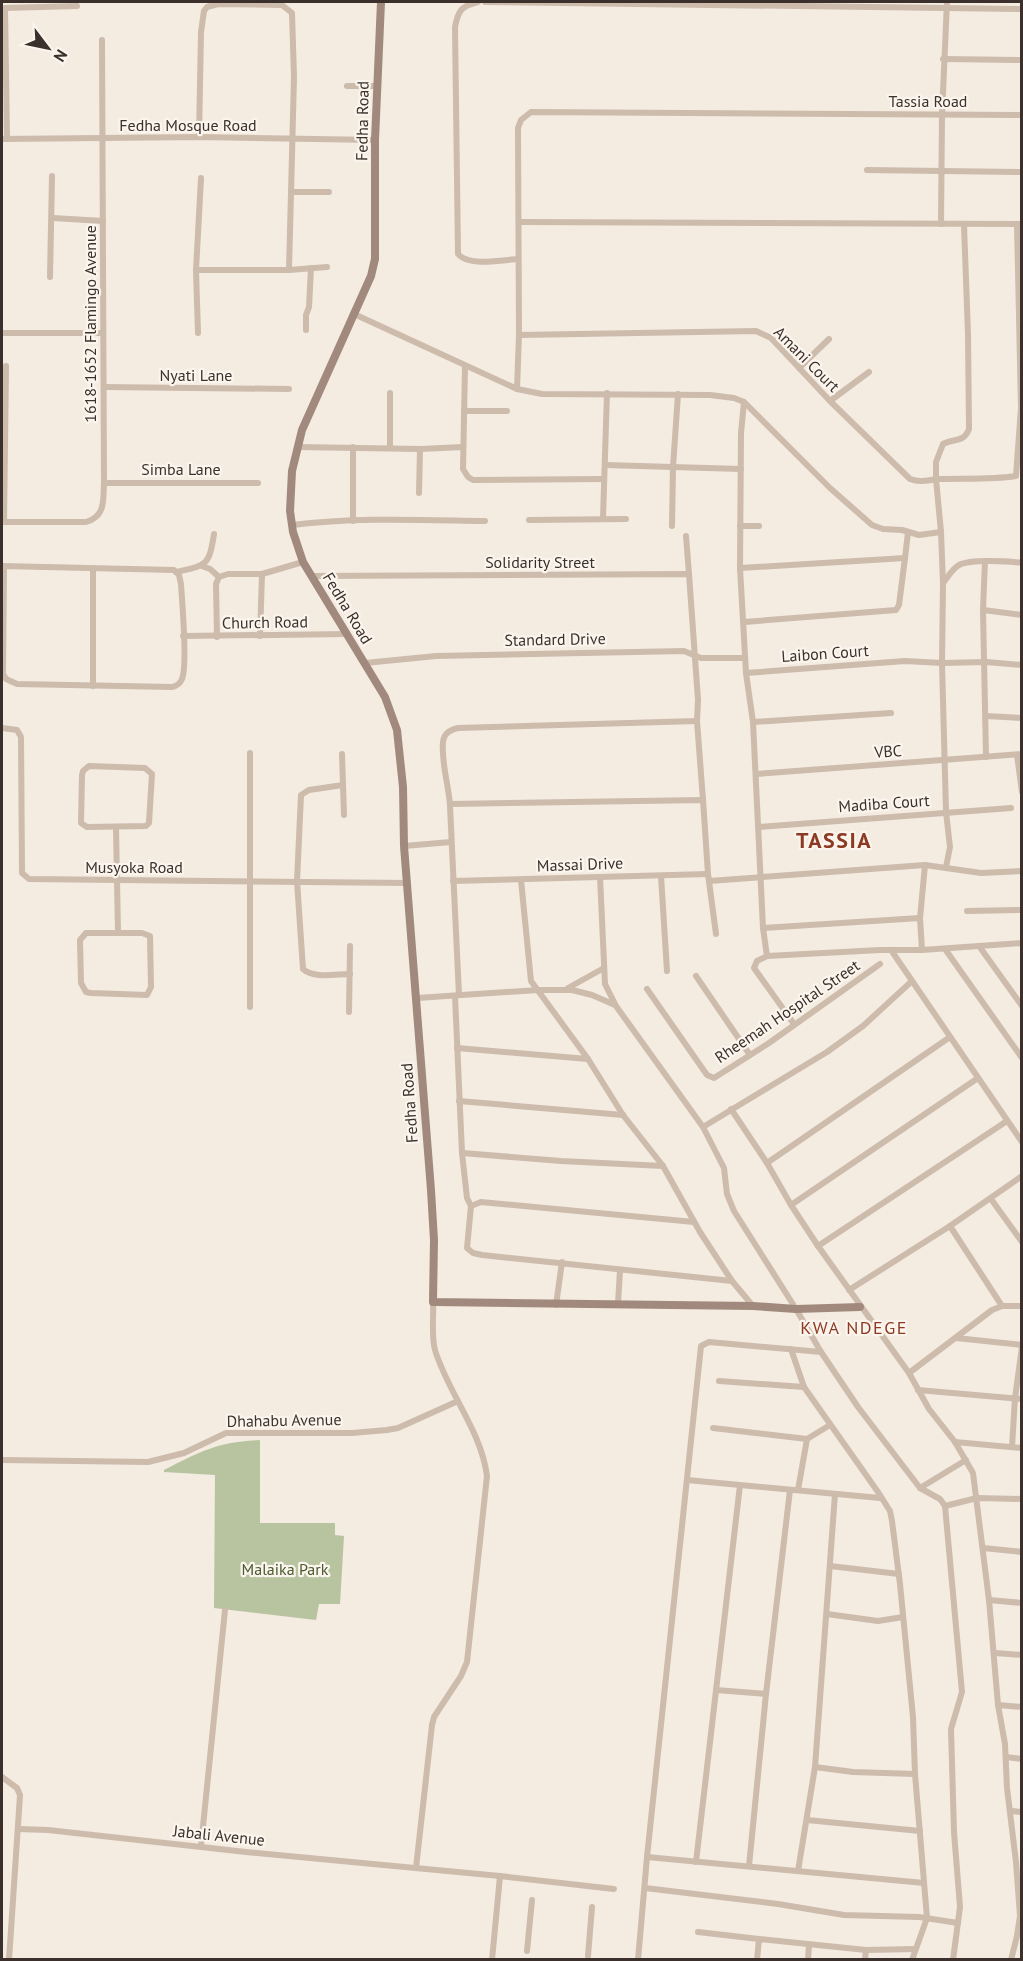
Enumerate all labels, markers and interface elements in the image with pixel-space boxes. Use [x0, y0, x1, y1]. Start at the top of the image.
north arrow [18, 18, 78, 78]
text: N [49, 46, 72, 66]
street label: Fedha Road [351, 81, 373, 161]
street label: Tassia Road [889, 91, 967, 111]
street label: Fedha Mosque Road [119, 115, 257, 135]
street label: 1618-1652 Flamingo Avenue [80, 225, 100, 423]
street label: Amani Court [770, 322, 844, 396]
street label: Nyati Lane [160, 365, 232, 385]
street label: Simba Lane [141, 459, 221, 479]
street label: Solidarity Street [485, 552, 595, 572]
street label: Fedha Road [319, 569, 377, 647]
street label: Church Road [222, 611, 308, 633]
street label: Standard Drive [504, 628, 606, 650]
street label: Laibon Court [781, 640, 870, 666]
street label: VBC [873, 740, 902, 762]
street label: Madiba Court [838, 790, 931, 816]
district label: TASSIA [796, 826, 872, 854]
street label: Massai Drive [536, 852, 624, 876]
street label: Musyoka Road [85, 857, 183, 877]
street label: Rheemah Hospital Street [711, 955, 864, 1067]
street label: Fedha Road [396, 1062, 422, 1144]
district label: KWA NDEGE [800, 1316, 908, 1339]
street label: Dhahabu Avenue [226, 1409, 342, 1431]
park label: Malaika Park [242, 1559, 329, 1579]
street label: Jabali Avenue [171, 1820, 266, 1850]

